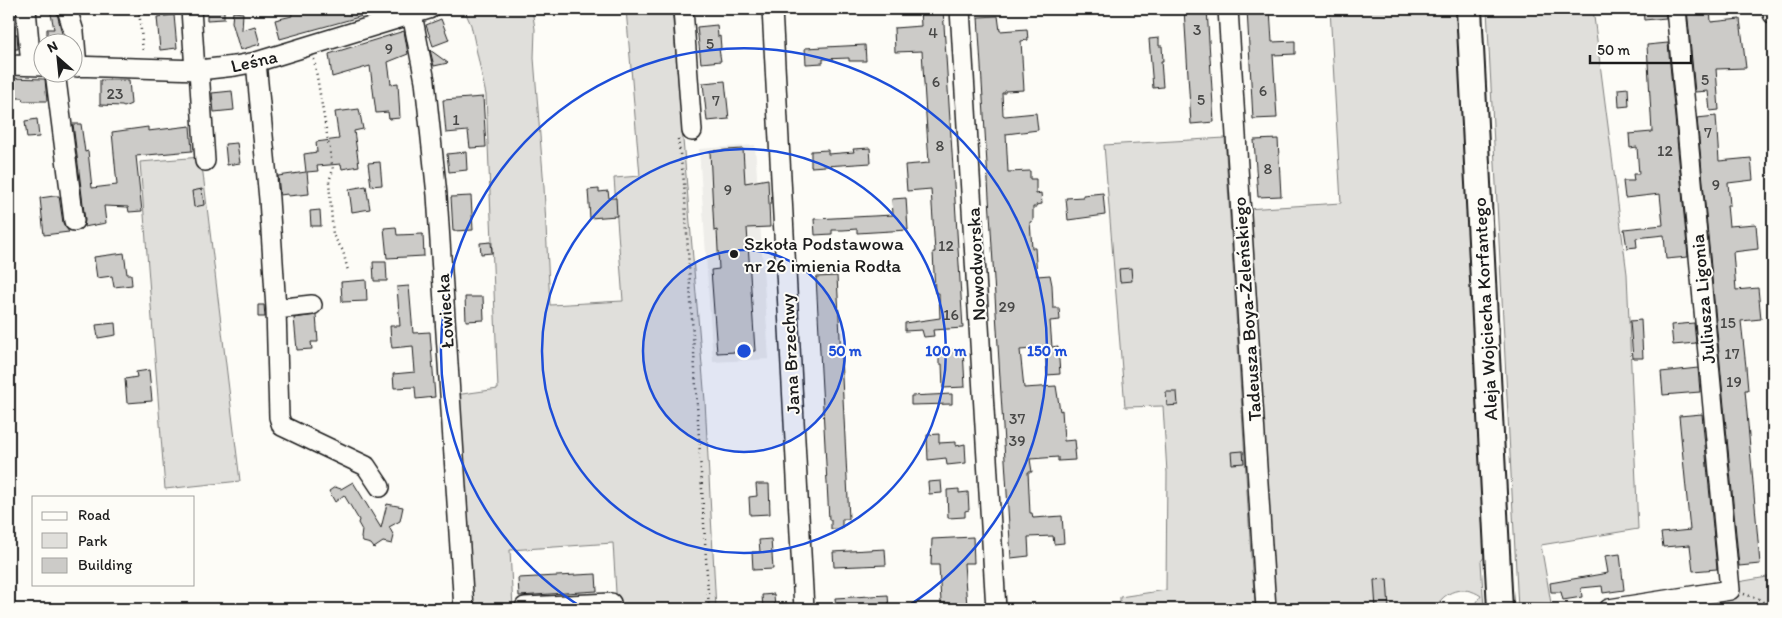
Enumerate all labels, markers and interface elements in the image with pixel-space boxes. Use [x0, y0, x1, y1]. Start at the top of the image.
house number: 3 [1193, 20, 1202, 39]
house number: 4 [928, 23, 938, 42]
north arrow [32, 32, 82, 82]
scale bar [1590, 32, 1691, 64]
house number: 5 [706, 34, 714, 53]
text: N [44, 37, 60, 57]
house number: 9 [385, 39, 393, 58]
text: 50 m [1597, 41, 1630, 59]
street label: Leśna [228, 44, 280, 78]
house number: 5 [1701, 70, 1709, 89]
house number: 6 [932, 72, 940, 91]
house number: 6 [1259, 81, 1267, 100]
house number: 23 [106, 84, 124, 103]
house number: 5 [1197, 90, 1205, 109]
house number: 7 [712, 91, 720, 110]
house number: 1 [452, 110, 460, 129]
house number: 7 [1704, 123, 1712, 142]
house number: 8 [936, 136, 945, 155]
house number: 12 [1657, 141, 1674, 160]
house number: 8 [1264, 159, 1273, 178]
house number: 9 [1712, 175, 1720, 194]
house number: 9 [724, 180, 732, 199]
street label: Tadeusza Boya-Żeleńskiego [1228, 196, 1266, 422]
street label: Aleja Wojciecha Korfantego [1468, 197, 1502, 421]
street label: Nowodworska [962, 207, 990, 321]
place label: Szkoła Podstawowa nr 26 imienia Rodła [744, 232, 904, 277]
street label: Juliusza Ligonia [1686, 233, 1720, 365]
house number: 12 [938, 236, 955, 255]
marker: Szkoła Podstawowa nr 26 imienia Rodła [728, 248, 740, 260]
street label: Łowiecka [431, 273, 459, 349]
street label: Jana Brzechwy [775, 293, 805, 415]
house number: 29 [999, 297, 1015, 316]
house number: 16 [943, 305, 959, 324]
house number: 15 [1720, 313, 1736, 332]
centre of rings [735, 342, 753, 360]
text: 50 m [828, 342, 862, 360]
text: 100 m [925, 342, 967, 360]
text: 150 m [1027, 342, 1067, 360]
house number: 17 [1724, 344, 1740, 363]
house number: 19 [1726, 372, 1742, 391]
house number: 37 [1009, 409, 1025, 428]
house number: 39 [1008, 431, 1026, 450]
legend [32, 496, 195, 586]
text: Road [78, 506, 111, 524]
text: Park [78, 532, 108, 550]
text: Building [78, 556, 132, 574]

